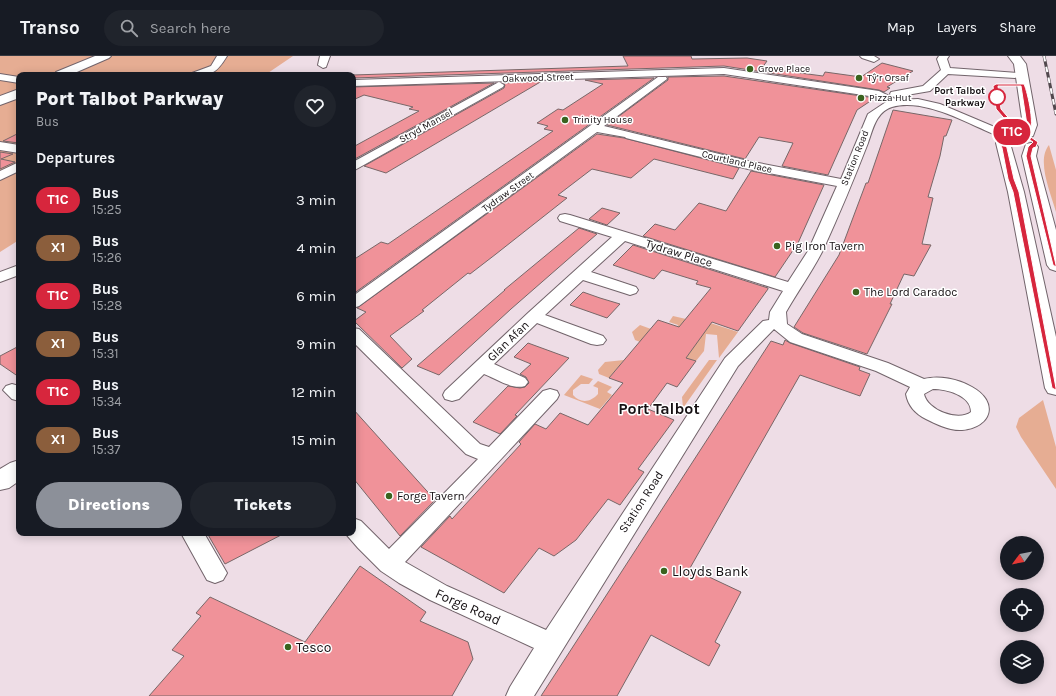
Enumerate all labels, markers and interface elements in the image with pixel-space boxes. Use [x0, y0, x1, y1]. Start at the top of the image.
search box [104, 10, 384, 46]
text: Transo [20, 17, 80, 39]
icon: search [118, 17, 140, 39]
text: Search here [150, 19, 230, 37]
text: Map [887, 19, 915, 36]
text: Layers [937, 19, 977, 36]
text: Share [999, 19, 1036, 36]
place label: Grove Place [758, 63, 810, 75]
marker: Grove Place [745, 64, 755, 74]
street label: Oakwood Street [502, 71, 574, 85]
place label: Tŷ’r Orsaf [867, 72, 910, 84]
marker: Tŷ’r Orsaf [854, 73, 864, 83]
button: heart [294, 85, 336, 127]
place label: Port Talbot Parkway [934, 85, 985, 109]
text: Port Talbot Parkway [36, 88, 223, 110]
marker: Port Talbot Parkway [988, 88, 1006, 106]
place label: Pizza Hut [869, 92, 912, 104]
marker: Pizza Hut [856, 93, 866, 103]
street label: Stryd Mansel [397, 106, 455, 146]
text: Bus [36, 114, 59, 129]
place label: Trinity House [573, 114, 632, 126]
marker: Trinity House [560, 115, 570, 125]
line badge: T1C [989, 119, 1035, 145]
text: T1C [1001, 123, 1023, 140]
street label: Station Road [838, 128, 872, 188]
street label: Courtland Place [701, 148, 773, 176]
text: Departures [36, 149, 115, 167]
street label: Tydraw Street [480, 169, 536, 215]
text: Bus [92, 184, 119, 202]
text: T1C [47, 191, 69, 208]
text: 3 min [296, 191, 336, 209]
text: 15:25 [92, 202, 122, 217]
text: Bus [92, 232, 119, 250]
street label: Tydraw Place [644, 236, 714, 270]
text: X1 [51, 239, 65, 256]
text: 4 min [297, 239, 336, 257]
place label: Pig Iron Tavern [785, 239, 865, 253]
marker: Pig Iron Tavern [772, 241, 782, 251]
text: 15:26 [92, 250, 122, 265]
text: Bus [92, 280, 119, 298]
place label: The Lord Caradoc [864, 285, 958, 299]
text: T1C [47, 287, 69, 304]
text: 6 min [296, 287, 336, 305]
marker: The Lord Caradoc [851, 287, 861, 297]
text: 15:28 [92, 298, 122, 313]
street label: Glan Afan [484, 318, 532, 364]
text: Bus [92, 328, 119, 346]
text: X1 [51, 335, 65, 352]
text: 9 min [296, 335, 336, 353]
text: 15:31 [92, 346, 119, 361]
text: Bus [92, 376, 119, 394]
text: T1C [47, 383, 69, 400]
text: 12 min [291, 383, 336, 401]
text: 15:34 [92, 394, 122, 409]
district label: Port Talbot [618, 399, 700, 418]
text: Bus [92, 424, 119, 442]
text: X1 [51, 431, 65, 448]
text: 15 min [291, 431, 336, 449]
text: 15:37 [92, 442, 120, 457]
street label: Station Road [616, 469, 666, 535]
button: Directions [36, 482, 182, 528]
button: Tickets [190, 482, 336, 528]
place label: Forge Tavern [397, 489, 465, 503]
marker: Forge Tavern [384, 491, 394, 501]
north arrow [1000, 536, 1044, 580]
map controls [1000, 536, 1044, 684]
place label: Lloyds Bank [672, 563, 748, 580]
marker: Lloyds Bank [659, 566, 669, 576]
street label: Forge Road [433, 585, 503, 629]
button: locate [1000, 588, 1044, 632]
place label: Tesco [296, 639, 331, 656]
button: layers [1000, 640, 1044, 684]
marker: Tesco [283, 642, 293, 652]

